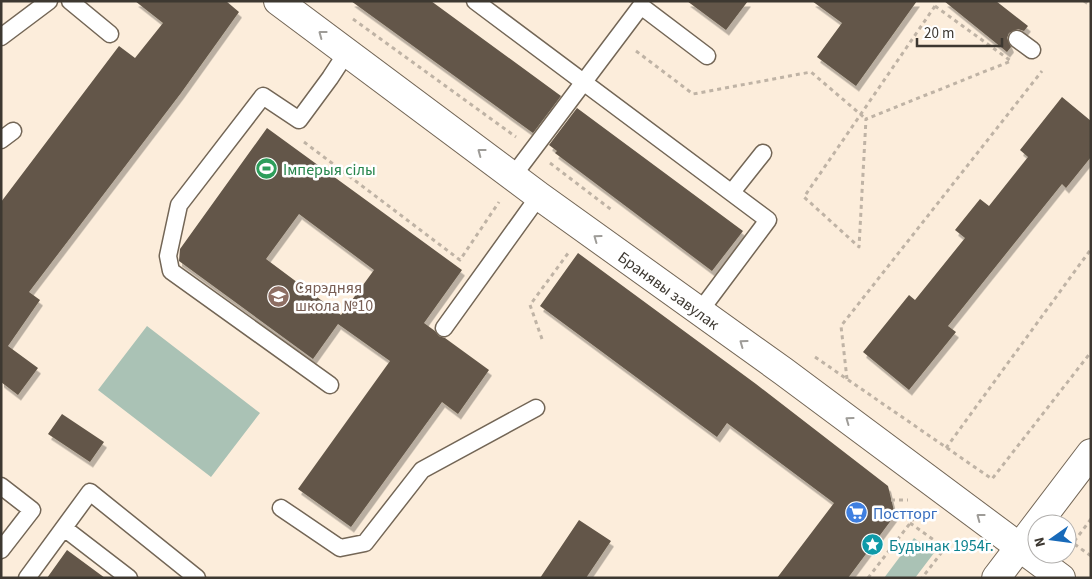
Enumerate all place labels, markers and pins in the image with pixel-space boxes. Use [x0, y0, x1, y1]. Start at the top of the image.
sports icon: Імперыя сілы [255, 157, 279, 181]
place label: Імперыя сілы [283, 159, 376, 181]
place label: Сярэдняя школа №10 [295, 277, 373, 317]
school or university icon: Сярэдняя школа №10 [267, 284, 291, 308]
supermarket icon: Постторг [845, 501, 869, 525]
place label: Постторг [873, 503, 938, 525]
place icon: Будынак 1954г. [861, 533, 885, 557]
place label: Будынак 1954г. [889, 535, 994, 557]

